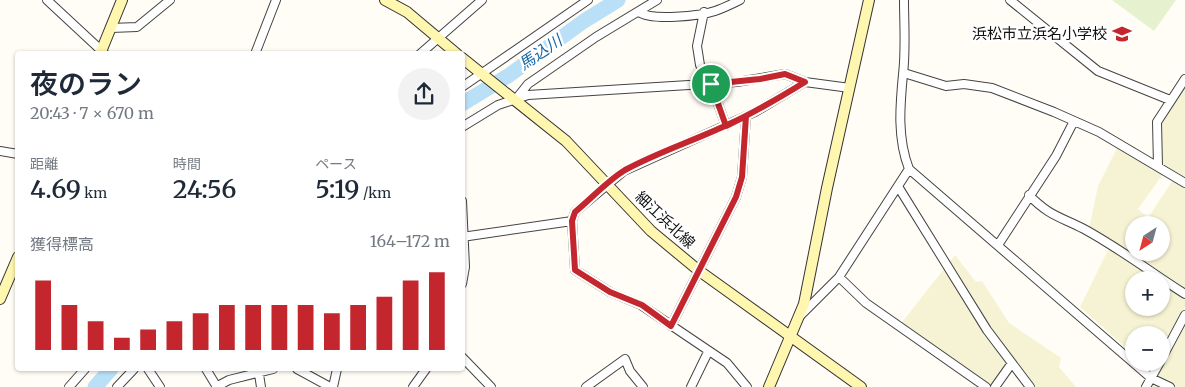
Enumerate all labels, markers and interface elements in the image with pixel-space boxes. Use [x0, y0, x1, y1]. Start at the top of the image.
school or university icon: 浜松市立浜名小学校 [1111, 23, 1133, 45]
place label: 浜松市立浜名小学校 [972, 24, 1107, 43]
water label: 馬込川 [515, 29, 567, 74]
pin [690, 63, 732, 105]
text: 夜のラン [30, 66, 142, 102]
button: share [398, 68, 450, 120]
icon: arrive [697, 70, 725, 98]
text: 20:43 · 7 × 670 m [30, 103, 154, 123]
text: 距離 [30, 155, 58, 173]
text: 時間 [173, 155, 201, 173]
text: ペース [315, 155, 357, 173]
text: 4.69 [30, 173, 81, 205]
text: 24:56 [173, 173, 237, 205]
text: 5:19 [315, 173, 360, 205]
text: km [81, 184, 107, 202]
text: /km [360, 184, 391, 202]
street label: 細江浜北線 [631, 187, 699, 252]
north arrow [1125, 216, 1170, 261]
map controls [1125, 216, 1170, 371]
text: 164–172 m [370, 231, 450, 251]
text: 獲得標高 [30, 234, 94, 254]
button: + [1125, 271, 1170, 316]
button: − [1125, 326, 1170, 371]

